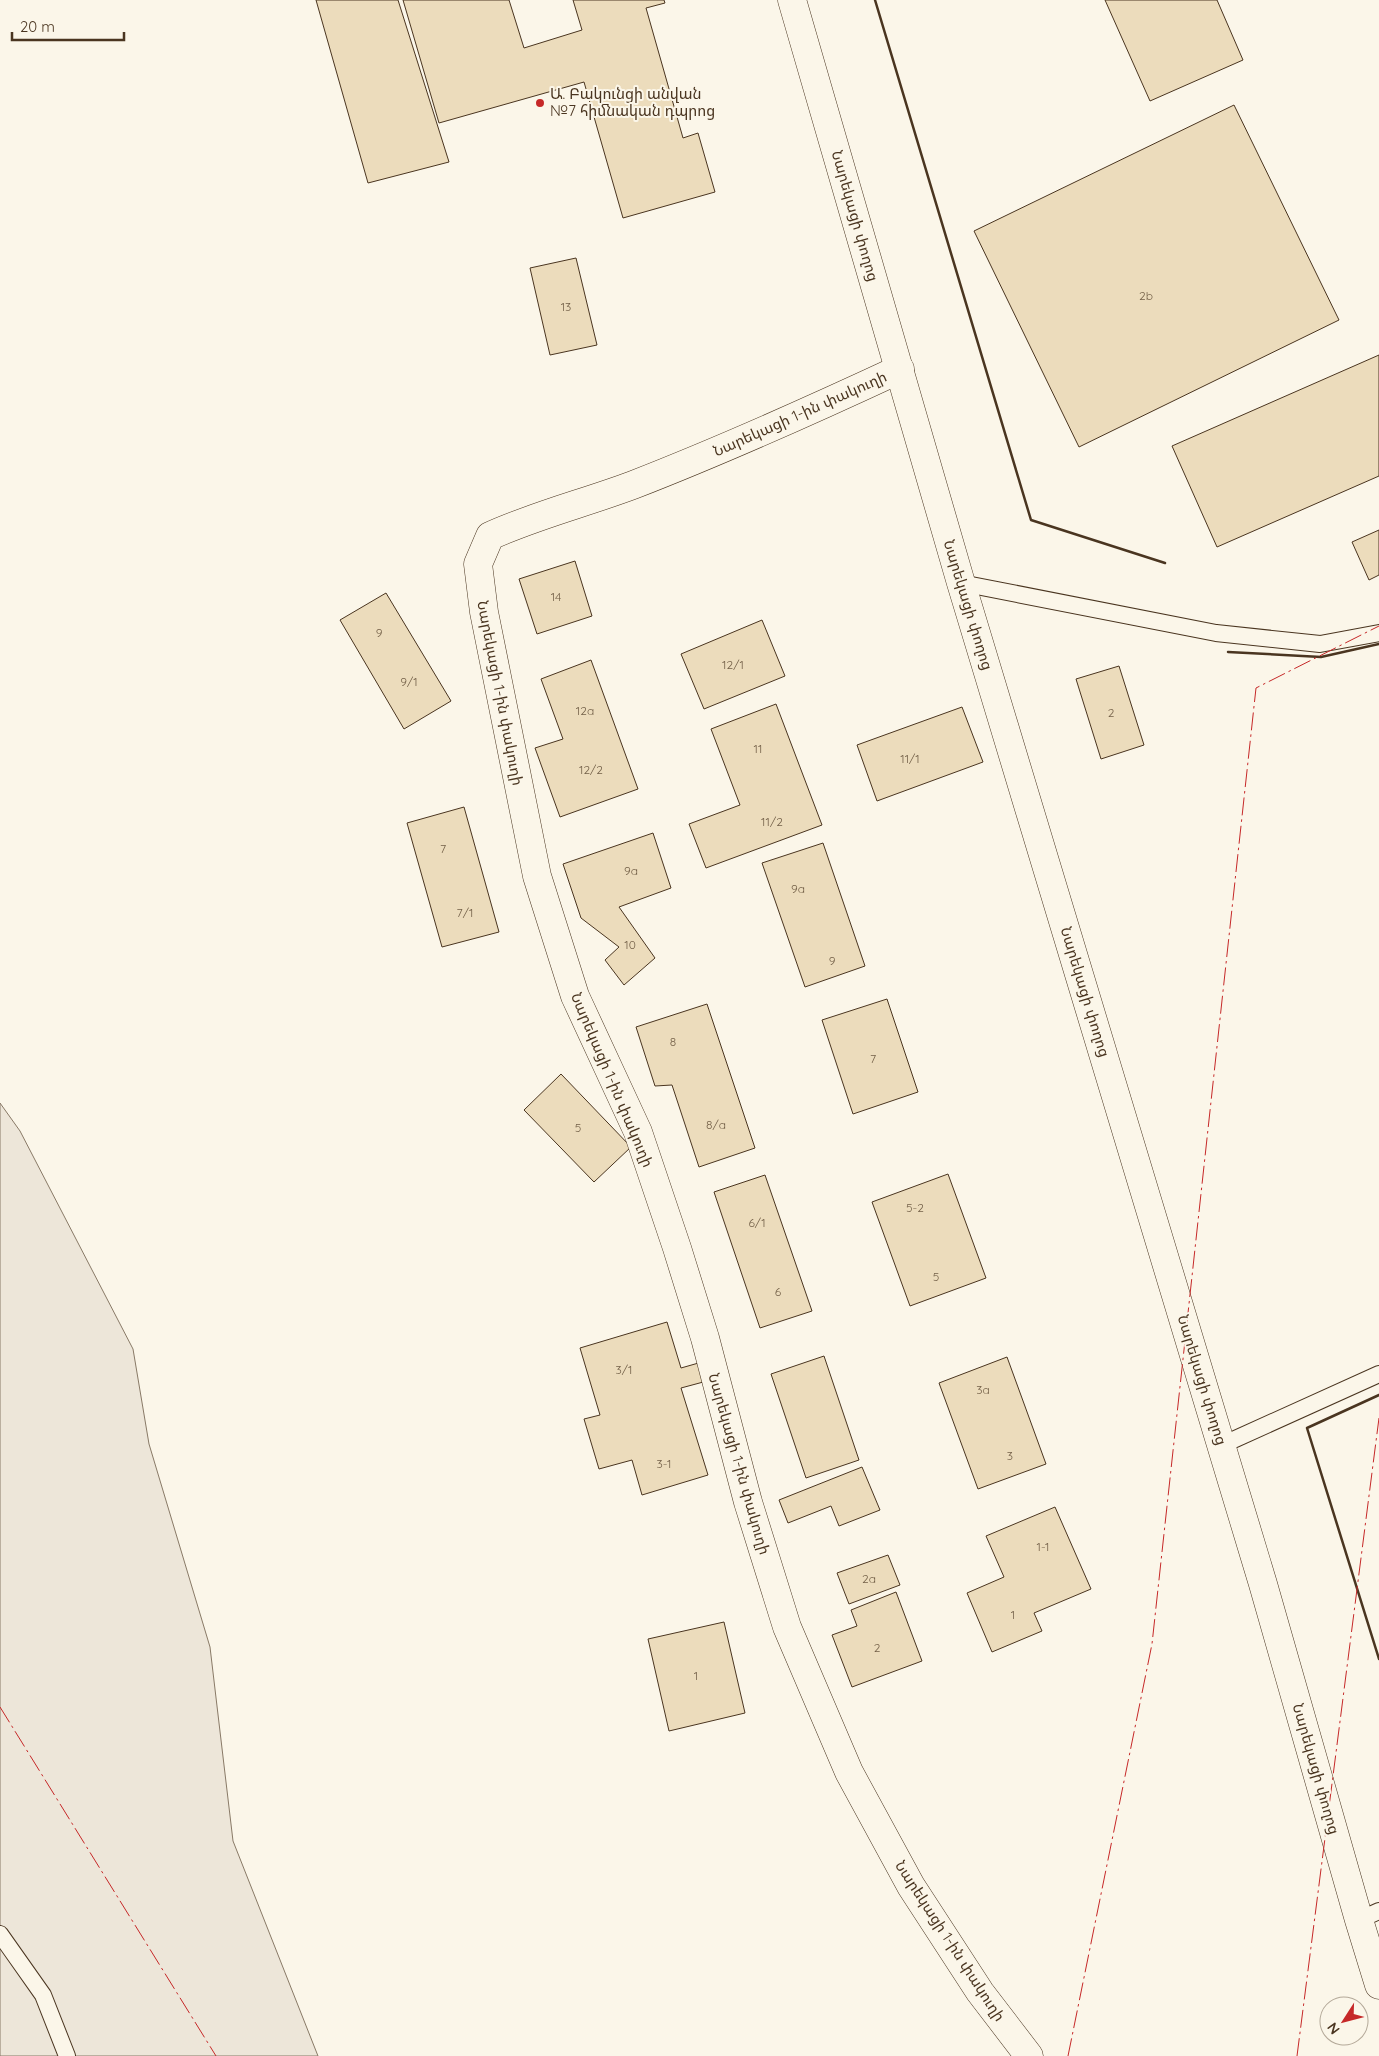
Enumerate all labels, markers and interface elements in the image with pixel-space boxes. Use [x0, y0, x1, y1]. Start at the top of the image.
scale bar [12, 10, 125, 42]
text: 20 m [20, 17, 55, 36]
place label: Ա. Բակունցի անվան №7 հիմնական դպրոց [550, 84, 715, 120]
marker: Ա. Բակունցի անվան №7 հիմնական դպրոց [534, 97, 546, 109]
street label: Նարեկացի փողոց [828, 148, 883, 284]
house number: 2b [1139, 288, 1153, 303]
house number: 13 [561, 299, 571, 314]
street label: Նարեկացի 1-ին փակուղի [710, 367, 890, 460]
street label: Նարեկացի փողոց [940, 537, 997, 672]
house number: 14 [551, 589, 561, 604]
street label: Նարեկացի 1-ին փակուղի [473, 599, 528, 787]
house number: 9 [376, 625, 383, 640]
house number: 12/1 [722, 657, 744, 672]
house number: 9/1 [400, 674, 418, 689]
house number: 12a [576, 703, 594, 718]
house number: 2 [1108, 705, 1115, 720]
house number: 11 [754, 741, 762, 756]
house number: 11/1 [900, 751, 920, 766]
house number: 12/2 [579, 762, 603, 777]
house number: 11/2 [761, 814, 783, 829]
house number: 7 [440, 841, 446, 856]
house number: 9a [624, 863, 638, 878]
house number: 9a [791, 881, 805, 896]
house number: 7/1 [457, 905, 473, 920]
street label: Նարեկացի փողոց [1057, 924, 1114, 1059]
house number: 10 [624, 937, 636, 952]
house number: 9 [829, 953, 836, 968]
street label: Նարեկացի 1-ին փակուղի [567, 990, 658, 1170]
house number: 8 [670, 1034, 676, 1049]
house number: 7 [870, 1051, 876, 1066]
house number: 8/a [706, 1117, 726, 1132]
house number: 5 [575, 1120, 581, 1135]
house number: 5-2 [906, 1200, 924, 1215]
house number: 6/1 [748, 1215, 766, 1230]
house number: 5 [933, 1269, 939, 1284]
house number: 6 [775, 1284, 782, 1299]
street label: Նարեկացի փողոց [1174, 1312, 1231, 1447]
house number: 3/1 [616, 1362, 633, 1377]
street label: Նարեկացի 1-ին փակուղի [704, 1371, 775, 1557]
house number: 3a [976, 1382, 990, 1397]
house number: 3 [1007, 1448, 1013, 1463]
house number: 3-1 [657, 1456, 671, 1471]
house number: 1-1 [1037, 1539, 1050, 1554]
house number: 2a [862, 1571, 876, 1586]
house number: 1 [1011, 1607, 1015, 1622]
house number: 2 [874, 1640, 881, 1655]
house number: 1 [694, 1668, 698, 1683]
street label: Նարեկացի փողոց [1289, 1701, 1344, 1837]
street label: Նարեկացի 1-ին փակուղի [891, 1857, 1010, 2025]
north arrow [1319, 1996, 1369, 2046]
text: N [1323, 2019, 1344, 2038]

